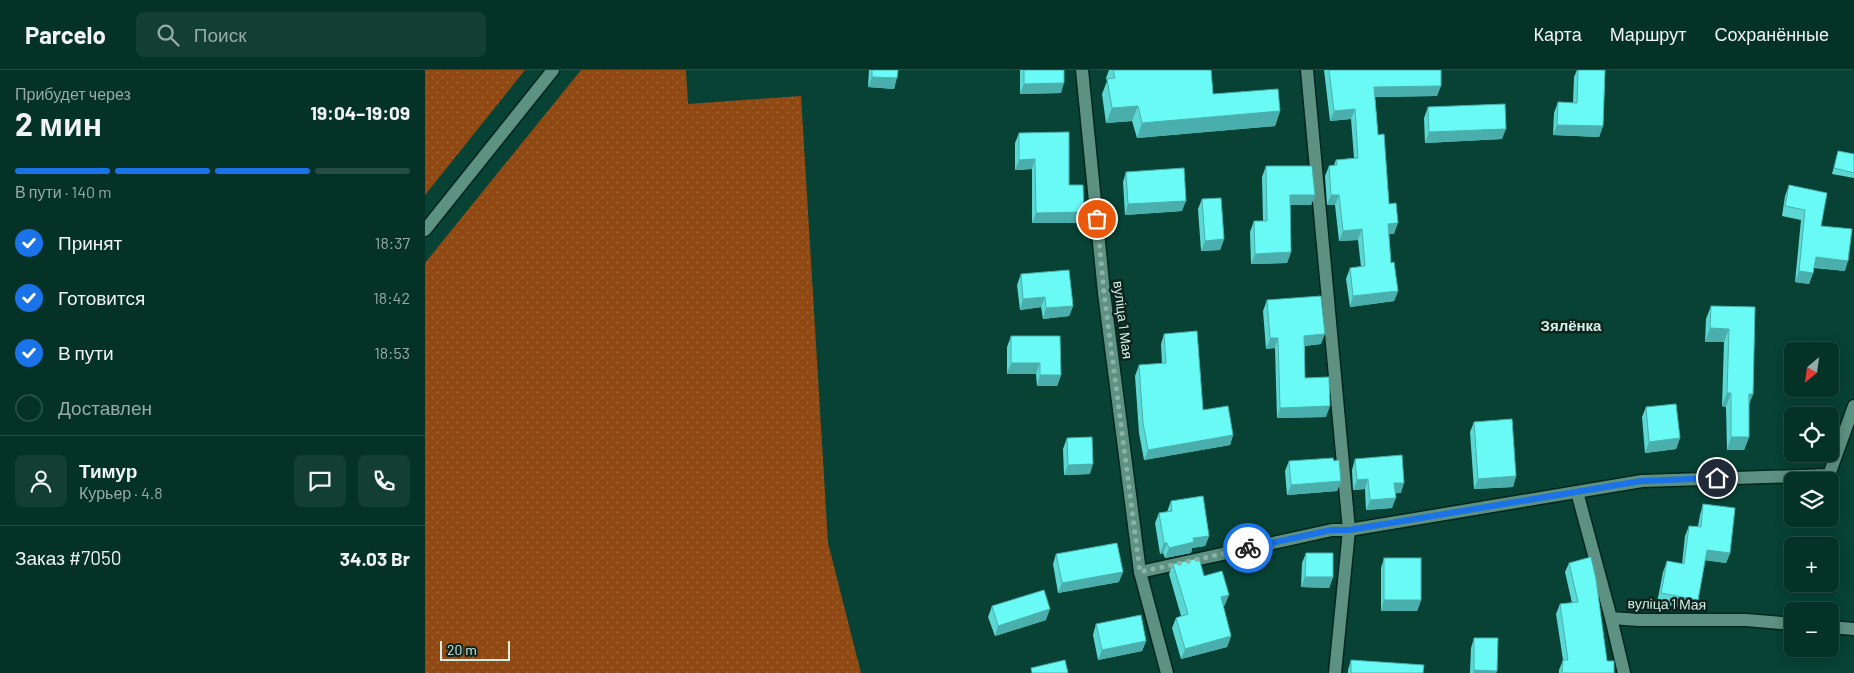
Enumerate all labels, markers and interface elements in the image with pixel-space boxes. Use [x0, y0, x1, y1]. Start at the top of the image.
search box [136, 12, 486, 57]
text: Parcelo [25, 20, 106, 49]
icon: search [154, 21, 182, 49]
text: Поиск [194, 23, 246, 46]
text: Карта [1534, 23, 1582, 45]
text: Маршрут [1610, 23, 1686, 45]
text: Сохранённые [1714, 23, 1829, 45]
text: Прибудет через [15, 84, 131, 103]
text: 19:04–19:09 [310, 101, 410, 124]
text: 2 мин [15, 104, 102, 142]
text: В пути · 140 m [15, 182, 111, 201]
pin [1076, 198, 1118, 240]
icon: bag [1083, 205, 1111, 233]
icon: check [15, 229, 43, 257]
text: Принят [58, 231, 122, 254]
text: 18:37 [375, 233, 410, 252]
street label: вуліца 1 Мая [1110, 280, 1137, 360]
icon: check [15, 284, 43, 312]
text: Готовится [58, 286, 145, 309]
text: 18:42 [373, 288, 410, 307]
district label: Зялёнка [1541, 316, 1602, 334]
icon: check [15, 339, 43, 367]
text: В пути [58, 341, 114, 364]
north arrow [1784, 342, 1839, 398]
map controls [1784, 342, 1839, 657]
text: 18:53 [374, 343, 410, 362]
text: Доставлен [58, 396, 152, 419]
button: locate [1784, 407, 1839, 462]
button: person [15, 455, 67, 507]
button: chat [294, 455, 346, 507]
button: phone [358, 455, 410, 507]
pin [1696, 457, 1738, 499]
text: Тимур [79, 459, 137, 482]
icon: home [1703, 464, 1731, 492]
button: layers [1784, 472, 1839, 527]
text: Курьер · 4.8 [79, 483, 163, 502]
courier [1223, 523, 1273, 573]
icon: bike [1234, 534, 1262, 562]
button: + [1784, 537, 1839, 592]
text: Заказ #7050 [15, 546, 121, 569]
text: 34.03 Br [340, 547, 410, 570]
street label: вуліца 1 Мая [1628, 594, 1706, 613]
button: − [1784, 602, 1839, 657]
scale bar [440, 638, 510, 661]
text: 20 m [447, 641, 477, 658]

